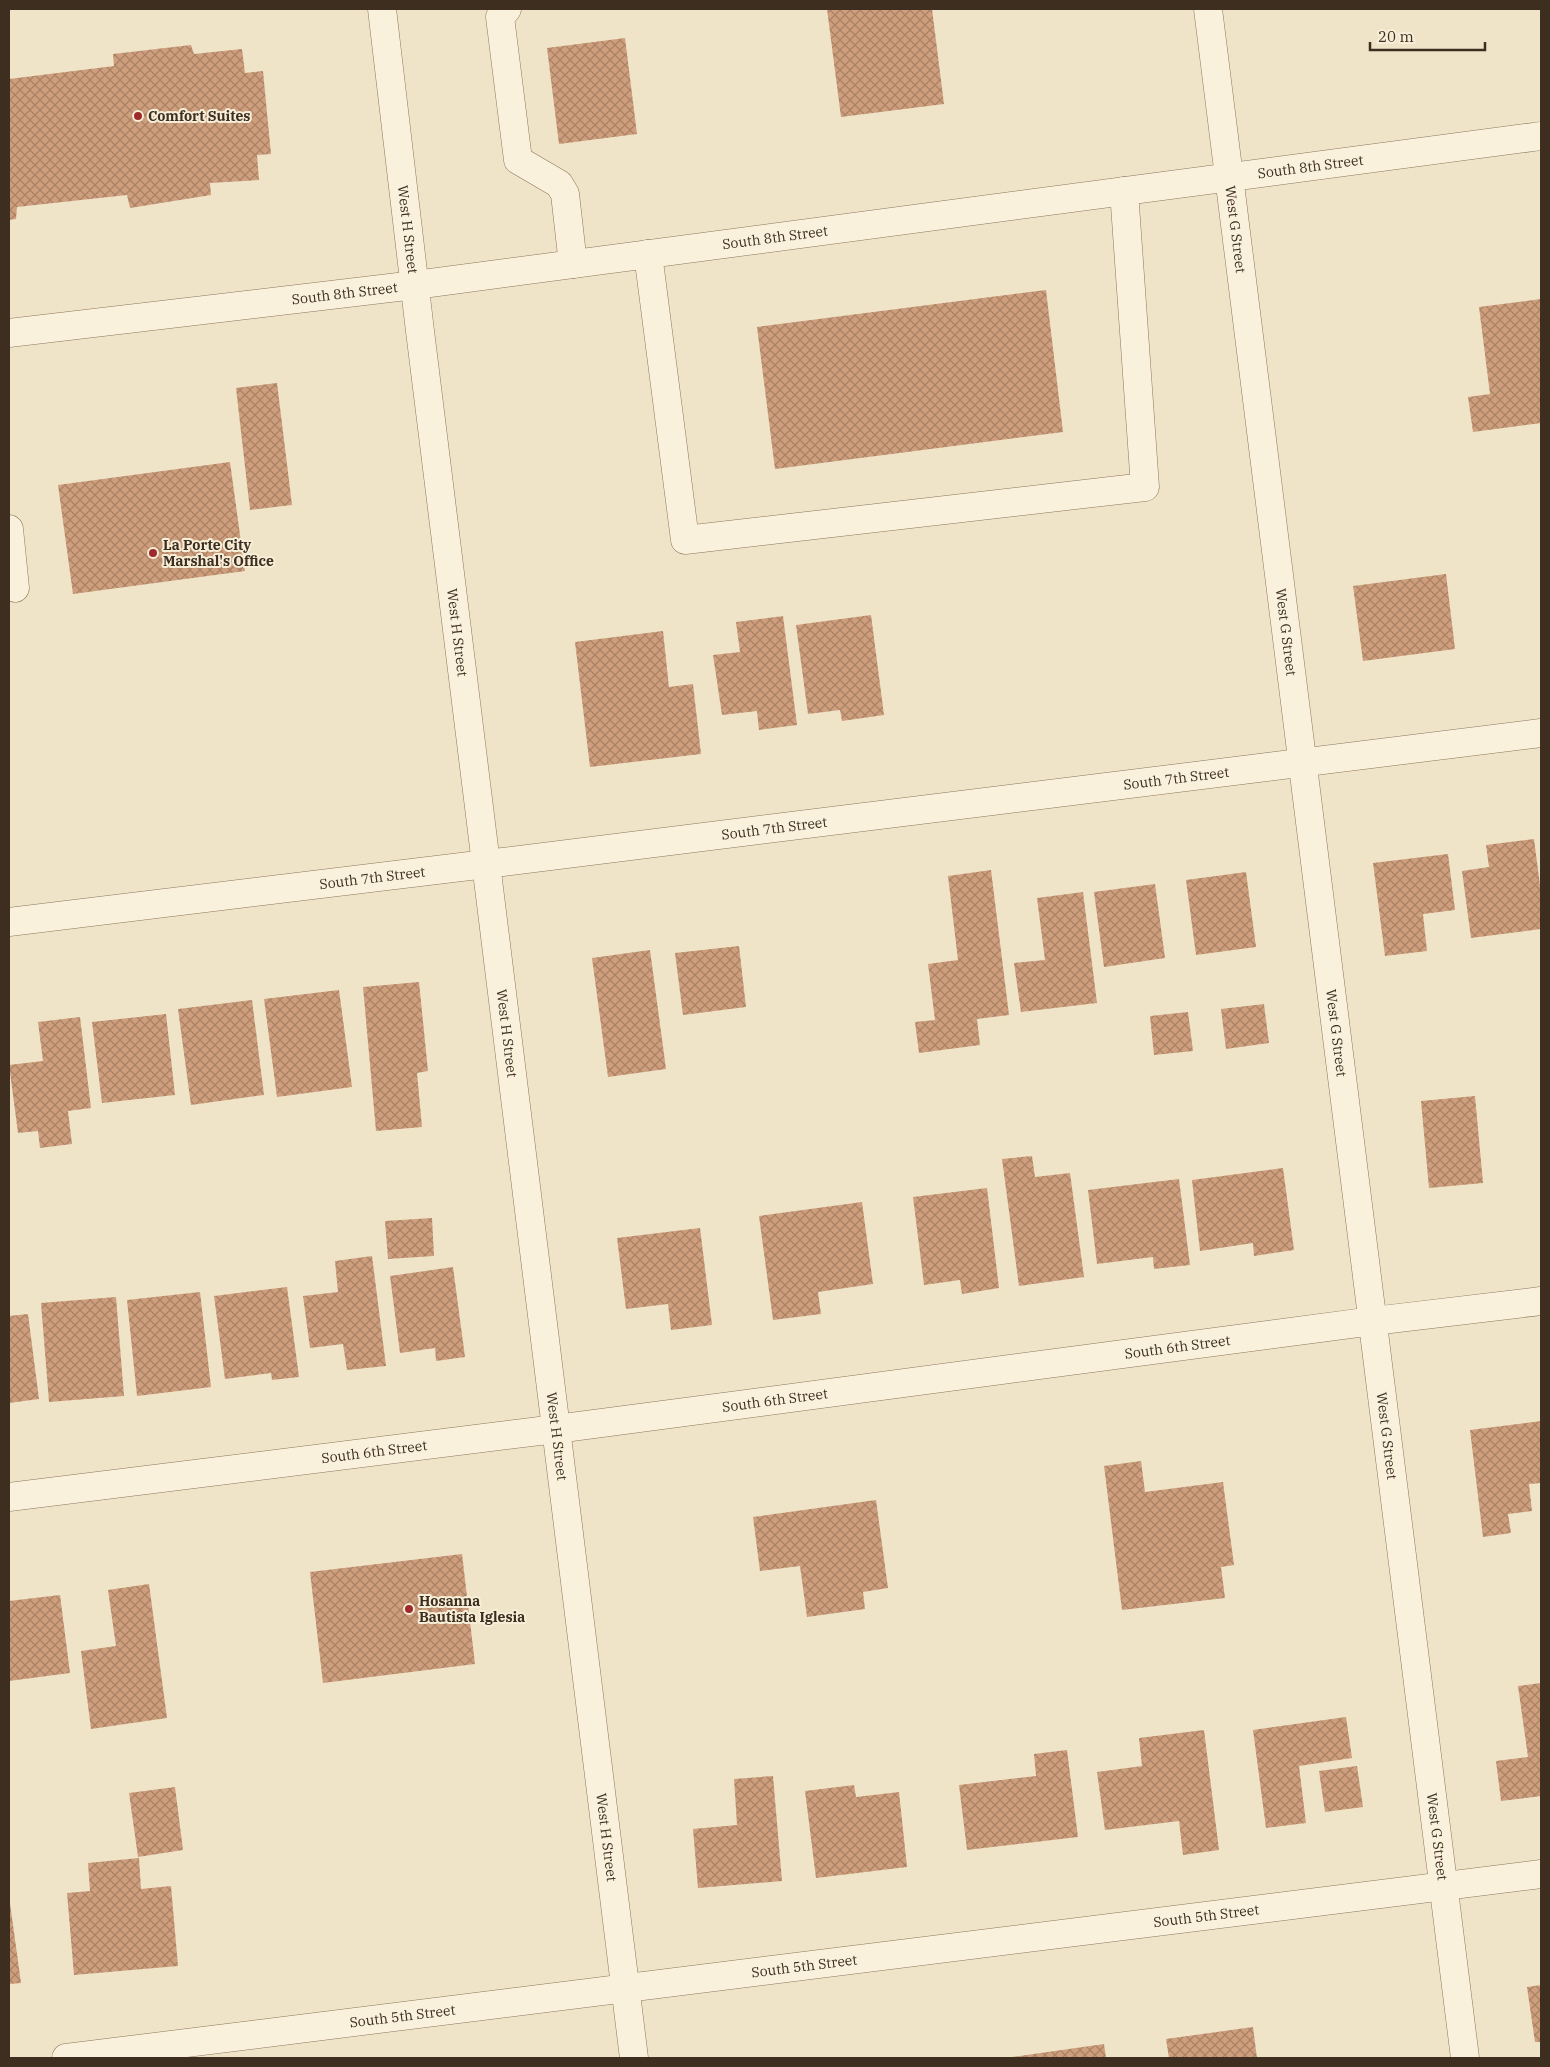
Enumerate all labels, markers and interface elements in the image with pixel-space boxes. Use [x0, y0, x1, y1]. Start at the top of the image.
scale bar [1370, 20, 1485, 52]
text: 20 m [1378, 27, 1414, 46]
place label: Comfort Suites [148, 107, 250, 125]
marker: Comfort Suites [132, 110, 144, 122]
street label: South 8th Street [1256, 151, 1364, 182]
street label: West H Street [394, 184, 422, 275]
street label: West G Street [1221, 184, 1250, 274]
street label: South 8th Street [721, 221, 829, 253]
street label: South 8th Street [291, 278, 399, 309]
place label: La Porte City Marshal's Office [163, 536, 274, 570]
marker: La Porte City Marshal's Office [147, 547, 159, 559]
street label: West H Street [443, 587, 472, 678]
street label: West G Street [1272, 587, 1301, 677]
street label: South 7th Street [1122, 763, 1230, 794]
street label: South 7th Street [720, 813, 828, 844]
street label: South 7th Street [318, 862, 426, 893]
street label: West H Street [493, 988, 521, 1079]
street label: West G Street [1322, 988, 1351, 1078]
street label: South 6th Street [1123, 1331, 1231, 1363]
street label: South 6th Street [721, 1384, 829, 1416]
street label: West H Street [543, 1391, 571, 1482]
street label: West G Street [1373, 1391, 1401, 1481]
street label: South 6th Street [320, 1436, 428, 1467]
place label: Hosanna Bautista Iglesia [419, 1592, 525, 1626]
marker: Hosanna Bautista Iglesia [403, 1603, 415, 1615]
street label: West H Street [592, 1792, 621, 1883]
street label: West G Street [1423, 1792, 1452, 1882]
street label: South 5th Street [1152, 1900, 1260, 1931]
street label: South 5th Street [750, 1950, 858, 1981]
street label: South 5th Street [348, 2001, 456, 2032]

